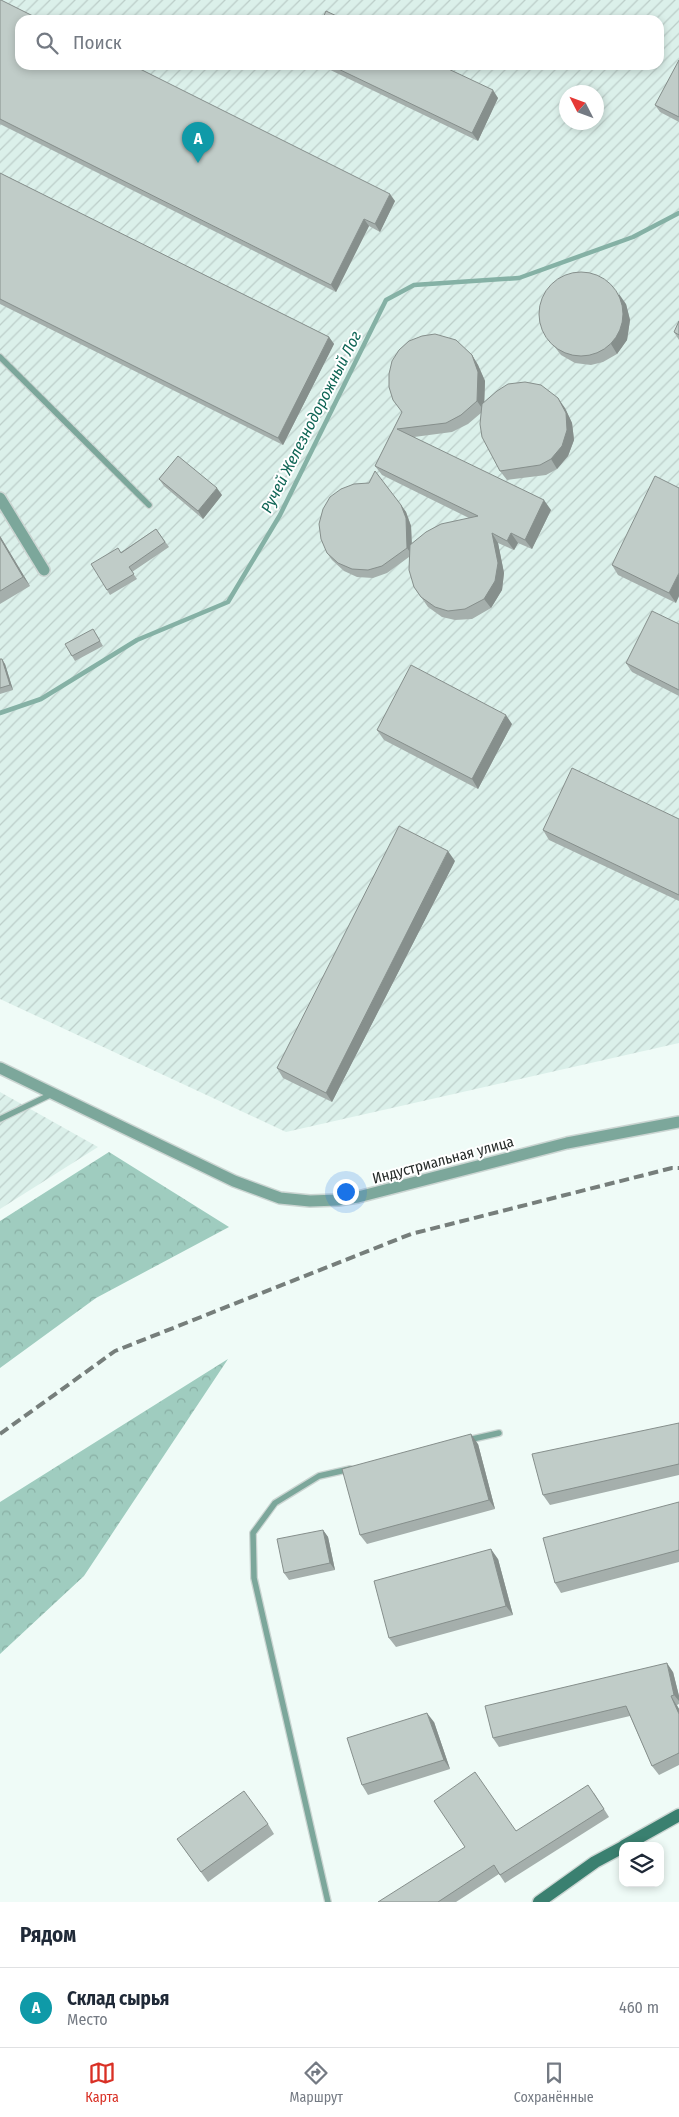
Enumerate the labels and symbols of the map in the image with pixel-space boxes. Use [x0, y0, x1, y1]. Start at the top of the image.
north arrow [559, 85, 604, 130]
pin: A [182, 122, 214, 163]
water label: Ручей Железнодорожный Лог [257, 328, 365, 516]
street label: Индустриальная улица [370, 1132, 516, 1188]
your location [333, 1179, 359, 1205]

